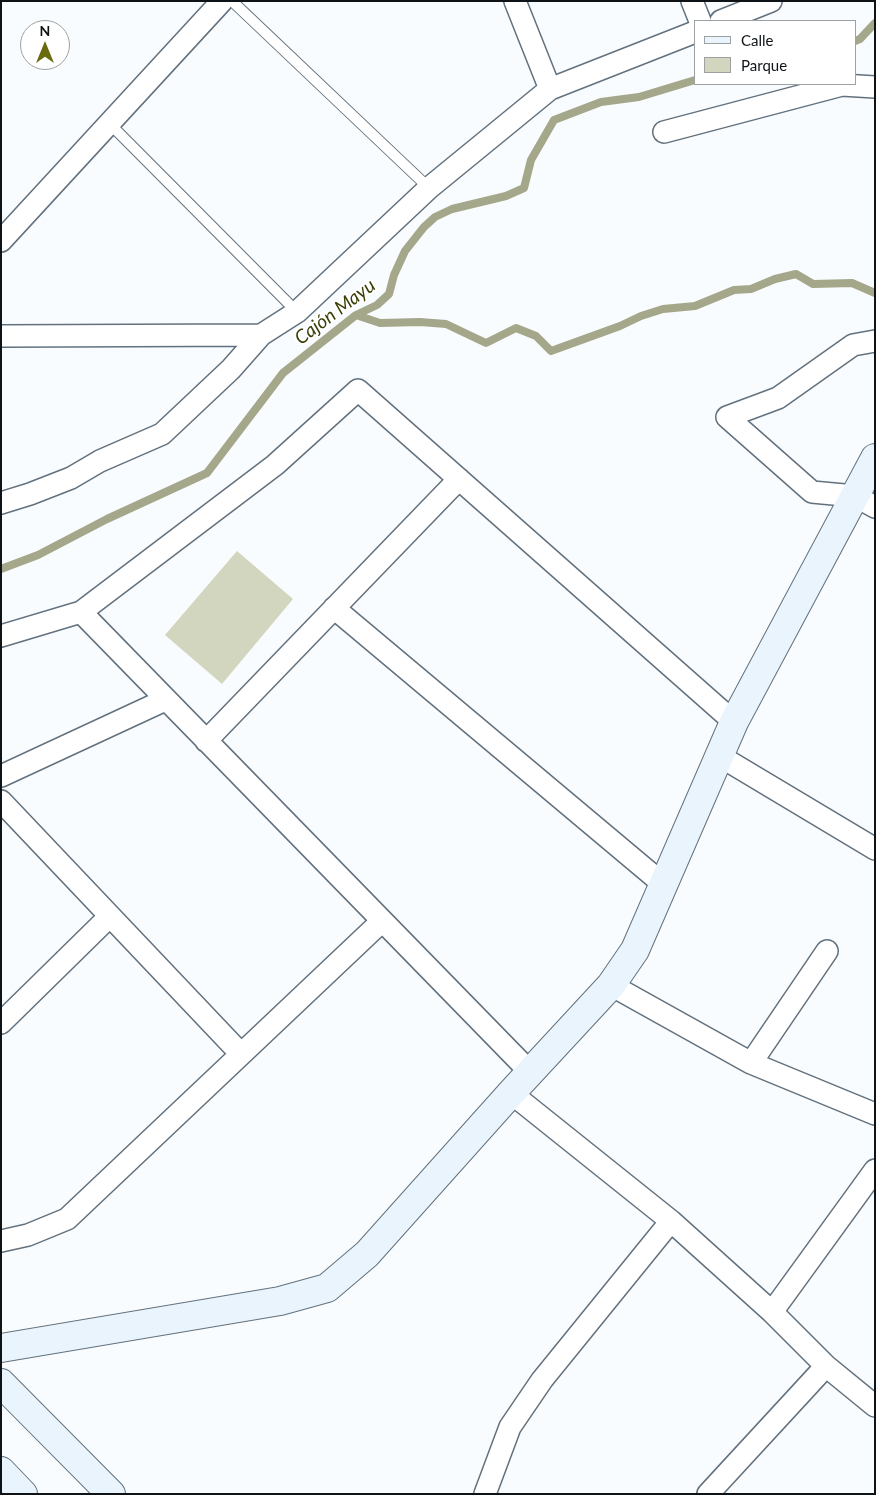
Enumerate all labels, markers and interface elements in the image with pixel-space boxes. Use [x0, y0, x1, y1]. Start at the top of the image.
north arrow [20, 20, 70, 70]
legend [694, 20, 856, 85]
text: N [40, 22, 50, 39]
text: Calle [741, 31, 773, 49]
text: Parque [741, 56, 787, 74]
water label: Cajón Mayu [290, 274, 380, 350]

